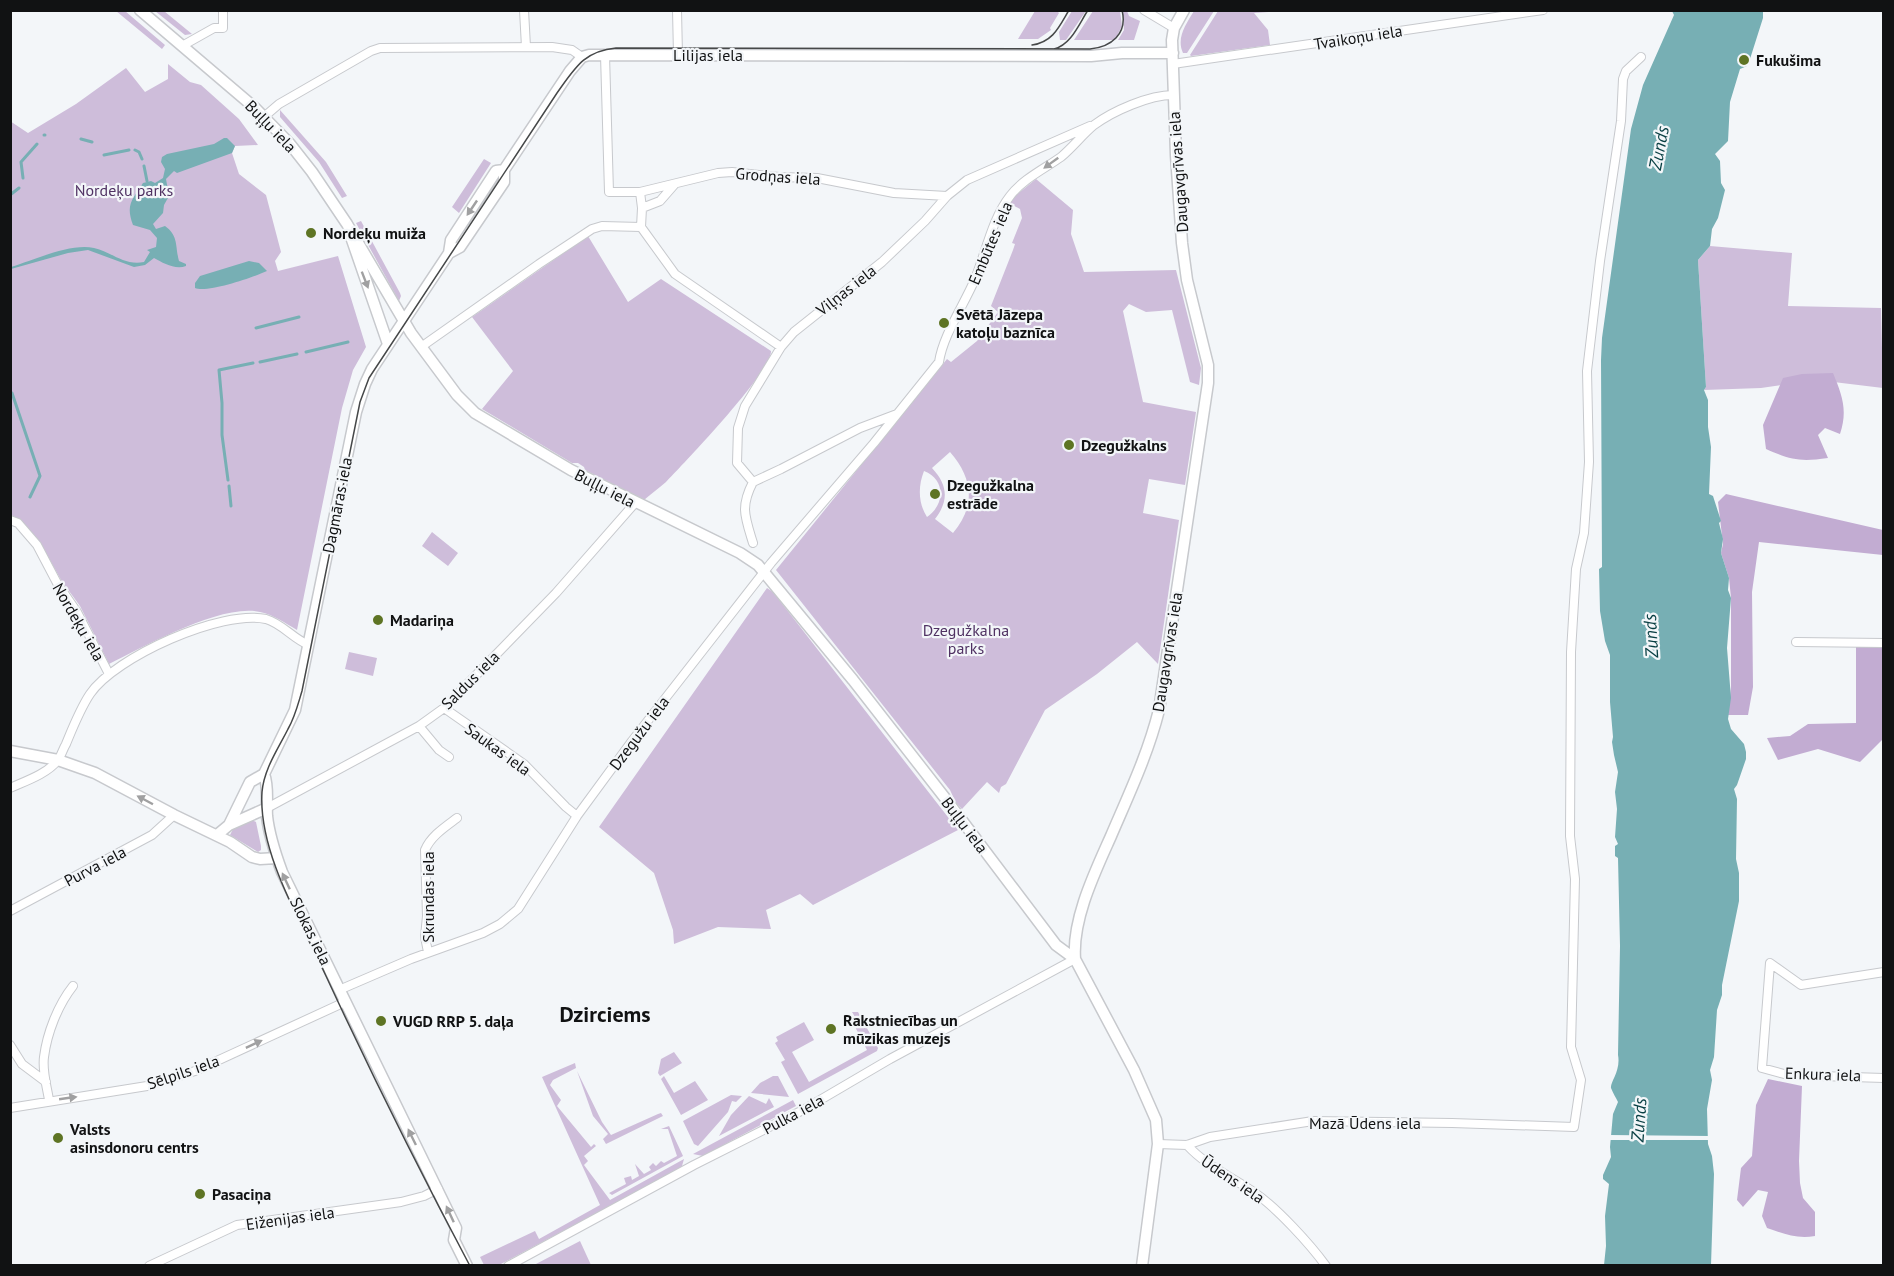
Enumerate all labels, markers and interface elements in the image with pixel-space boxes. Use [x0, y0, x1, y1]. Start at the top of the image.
street label: Tvaikoņu iela [1312, 20, 1404, 54]
street label: Lilijas iela [673, 45, 743, 65]
place label: Fukušima [1756, 50, 1821, 70]
marker: Fukušima [1737, 53, 1751, 67]
street label: Buļļu iela [241, 96, 301, 156]
street label: Daugavgrīvas iela [1164, 111, 1192, 233]
water label: Zunds [1643, 123, 1674, 173]
one-way arrow [1044, 157, 1059, 169]
street label: Grodņas iela [735, 163, 821, 189]
park label: Nordeķu parks [75, 180, 174, 200]
street label: Embūtes iela [964, 198, 1016, 288]
one-way arrow [466, 199, 478, 215]
place label: Nordeķu muiža [323, 223, 426, 244]
marker: Nordeķu muiža [304, 226, 318, 240]
street label: Viļņas iela [811, 260, 880, 320]
one-way arrow [360, 271, 370, 289]
place label: Svētā Jāzepa katoļu baznīca [956, 304, 1055, 342]
marker: Svētā Jāzepa katoļu baznīca [937, 316, 951, 330]
place label: Dzegužkalns [1081, 435, 1167, 455]
marker: Dzegužkalns [1062, 438, 1076, 452]
street label: Dagmāras iela [318, 455, 356, 555]
street label: Buļļu iela [571, 464, 639, 512]
place label: Dzegužkalna estrāde [947, 475, 1034, 513]
marker: Dzegužkalna estrāde [928, 487, 942, 501]
street label: Nordeķu iela [49, 579, 109, 665]
street label: Daugavgrīvas iela [1148, 591, 1186, 713]
place label: Madariņa [390, 610, 454, 631]
water label: Zunds [1638, 612, 1663, 660]
marker: Madariņa [371, 613, 385, 627]
park label: Dzegužkalna parks [923, 620, 1009, 658]
street label: Saldus iela [437, 647, 503, 713]
street label: Dzegužu iela [605, 692, 673, 774]
street label: Saukas iela [461, 718, 535, 780]
street label: Buļļu iela [937, 793, 993, 857]
one-way arrow [137, 795, 154, 805]
street label: Purva iela [61, 841, 129, 891]
street label: Skrundas iela [418, 851, 438, 943]
one-way arrow [281, 872, 290, 889]
street label: Slokas iela [286, 894, 336, 968]
district label: Dzirciems [559, 1000, 651, 1028]
place label: Rakstniecības un mūzikas muzejs [843, 1010, 958, 1048]
place label: VUGD RRP 5. daļa [392, 1011, 514, 1031]
marker: VUGD RRP 5. daļa [374, 1014, 388, 1028]
marker: Rakstniecības un mūzikas muzejs [824, 1022, 838, 1036]
one-way arrow [245, 1039, 262, 1048]
street label: Sēlpils iela [144, 1050, 222, 1094]
street label: Enkura iela [1785, 1063, 1861, 1085]
street label: Pulka iela [759, 1090, 827, 1138]
one-way arrow [59, 1093, 78, 1102]
water label: Zunds [1625, 1096, 1652, 1144]
street label: Mazā Ūdens iela [1309, 1113, 1421, 1133]
place label: Valsts asinsdonoru centrs [69, 1119, 199, 1157]
one-way arrow [408, 1128, 417, 1145]
marker: Valsts asinsdonoru centrs [51, 1131, 65, 1145]
street label: Ūdens iela [1198, 1151, 1268, 1207]
place label: Pasaciņa [212, 1184, 271, 1205]
marker: Pasaciņa [193, 1187, 207, 1201]
street label: Eiženijas iela [244, 1202, 336, 1234]
one-way arrow [445, 1206, 454, 1223]

